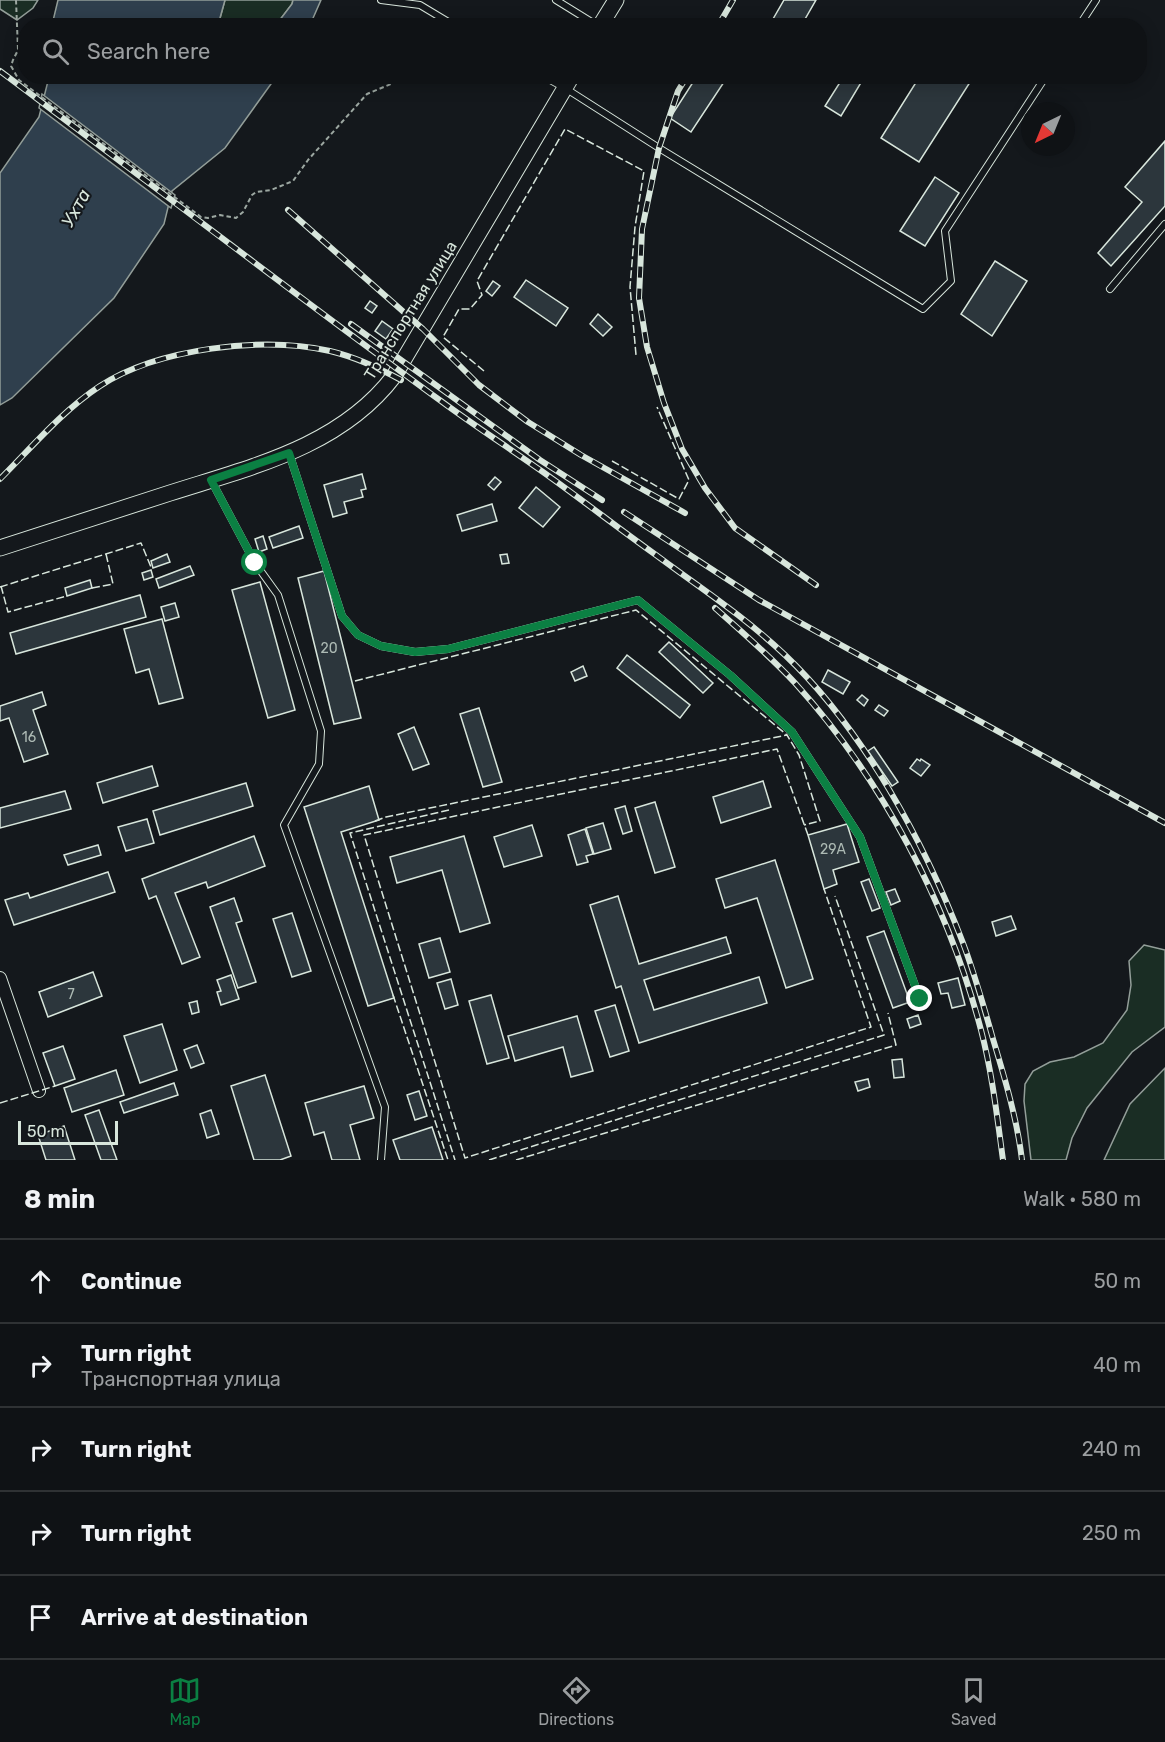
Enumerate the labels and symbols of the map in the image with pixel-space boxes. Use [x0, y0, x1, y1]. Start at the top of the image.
north arrow [1021, 102, 1075, 156]
water label: Ухта [57, 185, 96, 231]
street label: Транспортная улица [360, 237, 461, 383]
route start [241, 549, 267, 575]
house number: 20 [320, 640, 338, 657]
house number: 16 [22, 729, 36, 746]
house number: 29А [820, 841, 847, 858]
route end [906, 985, 932, 1011]
house number: 7 [67, 986, 75, 1003]
scale bar [18, 1118, 118, 1146]

